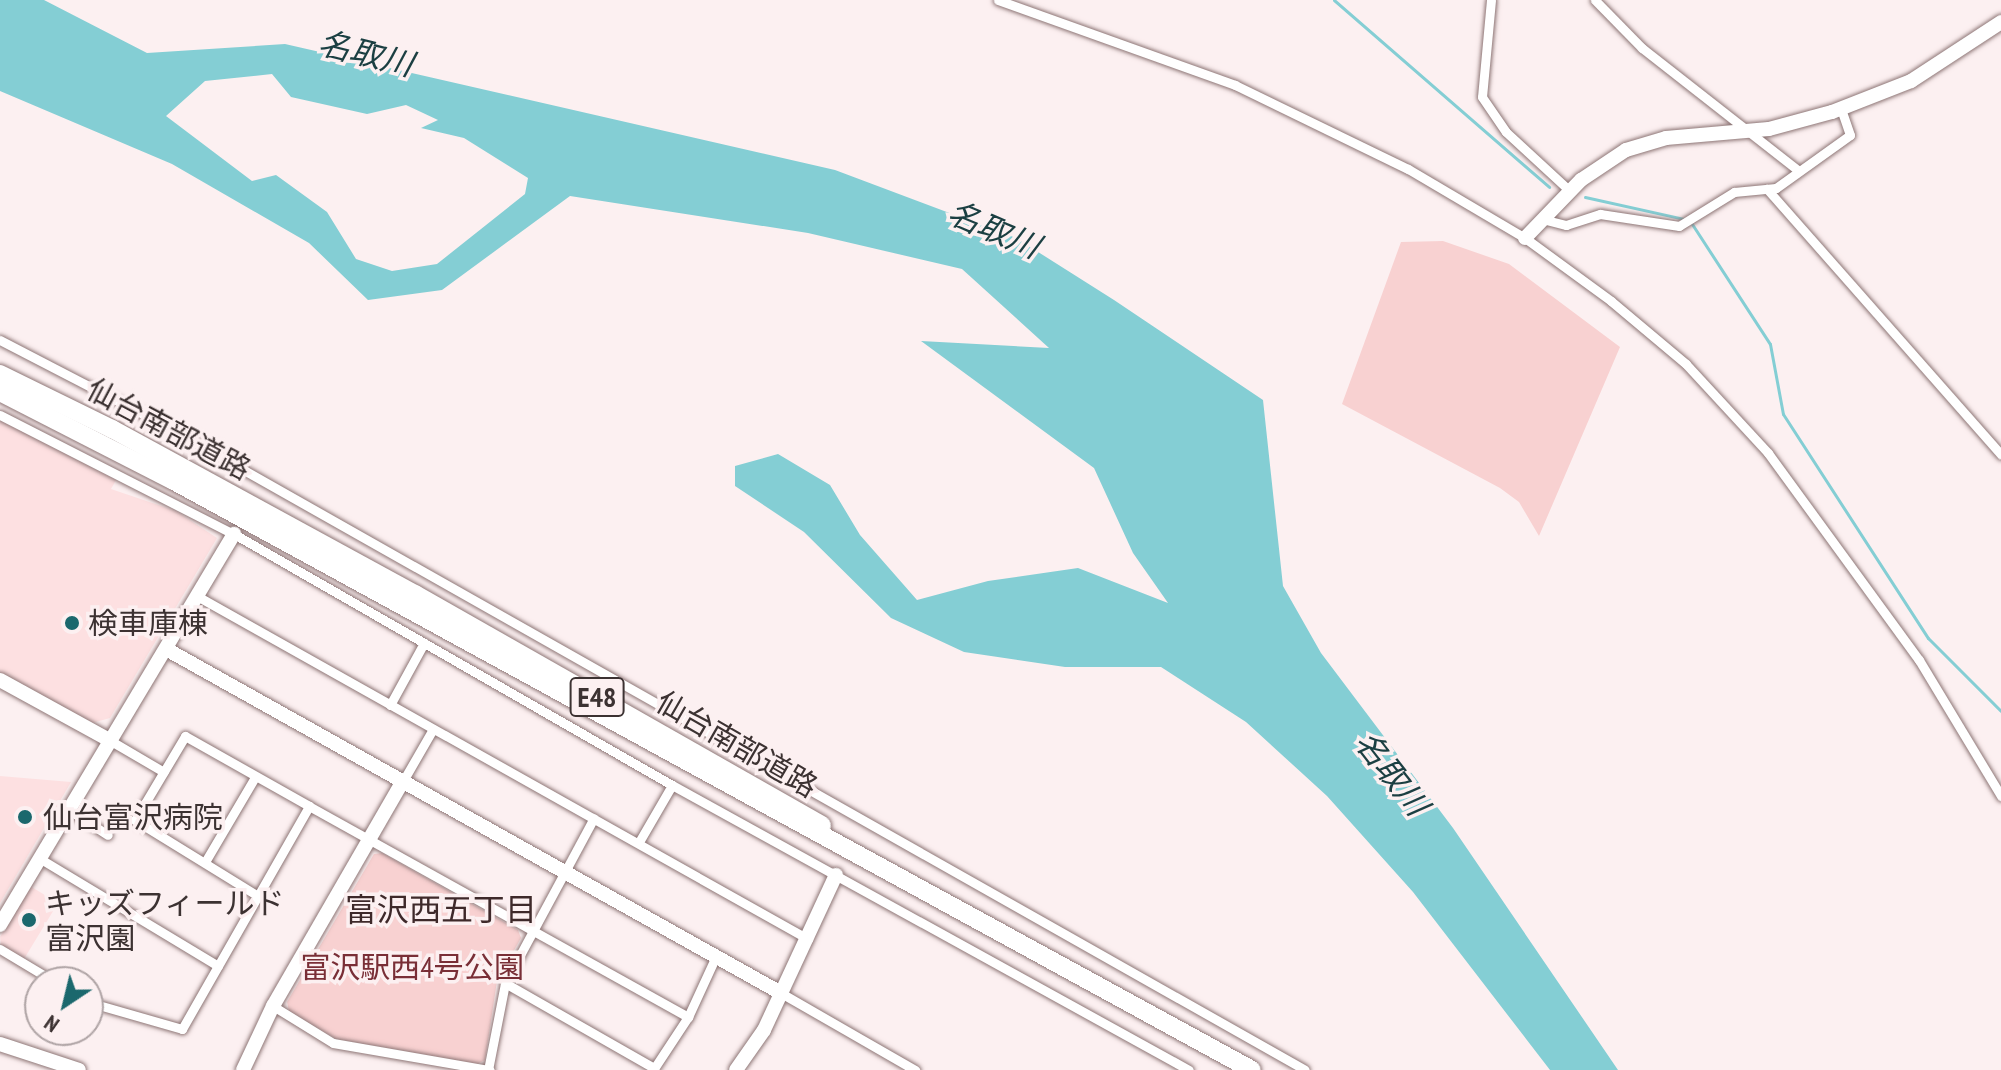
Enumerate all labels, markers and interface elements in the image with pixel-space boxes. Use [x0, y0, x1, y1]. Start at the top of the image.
water label: 名取川 [315, 23, 417, 83]
water label: 名取川 [942, 193, 1046, 265]
street label: 仙台南部道路 [81, 371, 257, 487]
place label: 検車庫棟 [88, 605, 208, 641]
marker: 検車庫棟 [63, 614, 81, 632]
road number: E48 [569, 673, 625, 721]
street label: 仙台南部道路 [650, 683, 824, 805]
water label: 名取川 [1347, 723, 1437, 823]
place label: 仙台富沢病院 [43, 799, 223, 835]
marker: 仙台富沢病院 [14, 806, 36, 828]
place label: キッズフィールド 富沢園 [45, 885, 285, 956]
district label: 富沢西五丁目 [345, 890, 537, 928]
marker: キッズフィールド 富沢園 [20, 911, 38, 929]
park label: 富沢駅西4号公園 [300, 949, 524, 985]
north arrow [24, 966, 104, 1046]
text: N [38, 1009, 64, 1039]

